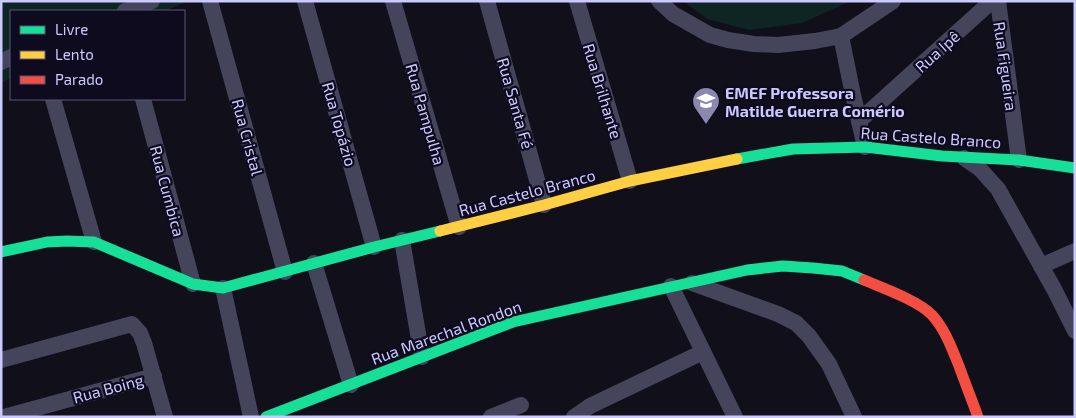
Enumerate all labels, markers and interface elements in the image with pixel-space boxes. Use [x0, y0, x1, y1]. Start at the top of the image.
legend [10, 10, 185, 100]
text: Livre [55, 20, 88, 38]
street label: Rua Figueira [990, 20, 1022, 112]
street label: Rua Ipê [911, 26, 963, 76]
street label: Rua Brilhante [580, 41, 626, 141]
text: Lento [55, 45, 94, 63]
street label: Rua Santa Fé [494, 55, 538, 151]
street label: Rua Pampulha [402, 61, 450, 167]
text: Parado [55, 70, 103, 88]
street label: Rua Topázio [319, 80, 361, 168]
place label: EMEF Professora Matilde Guerra Comério [725, 83, 905, 120]
school or university icon: EMEF Professora Matilde Guerra Comério [691, 86, 721, 125]
street label: Rua Cristal [229, 97, 267, 178]
street label: Rua Castelo Branco [860, 123, 1002, 151]
street label: Rua Cumbica [147, 143, 189, 239]
street label: Rua Castelo Branco [457, 165, 597, 219]
street label: Rua Marechal Rondon [368, 296, 524, 368]
street label: Rua Boing [70, 369, 146, 407]

